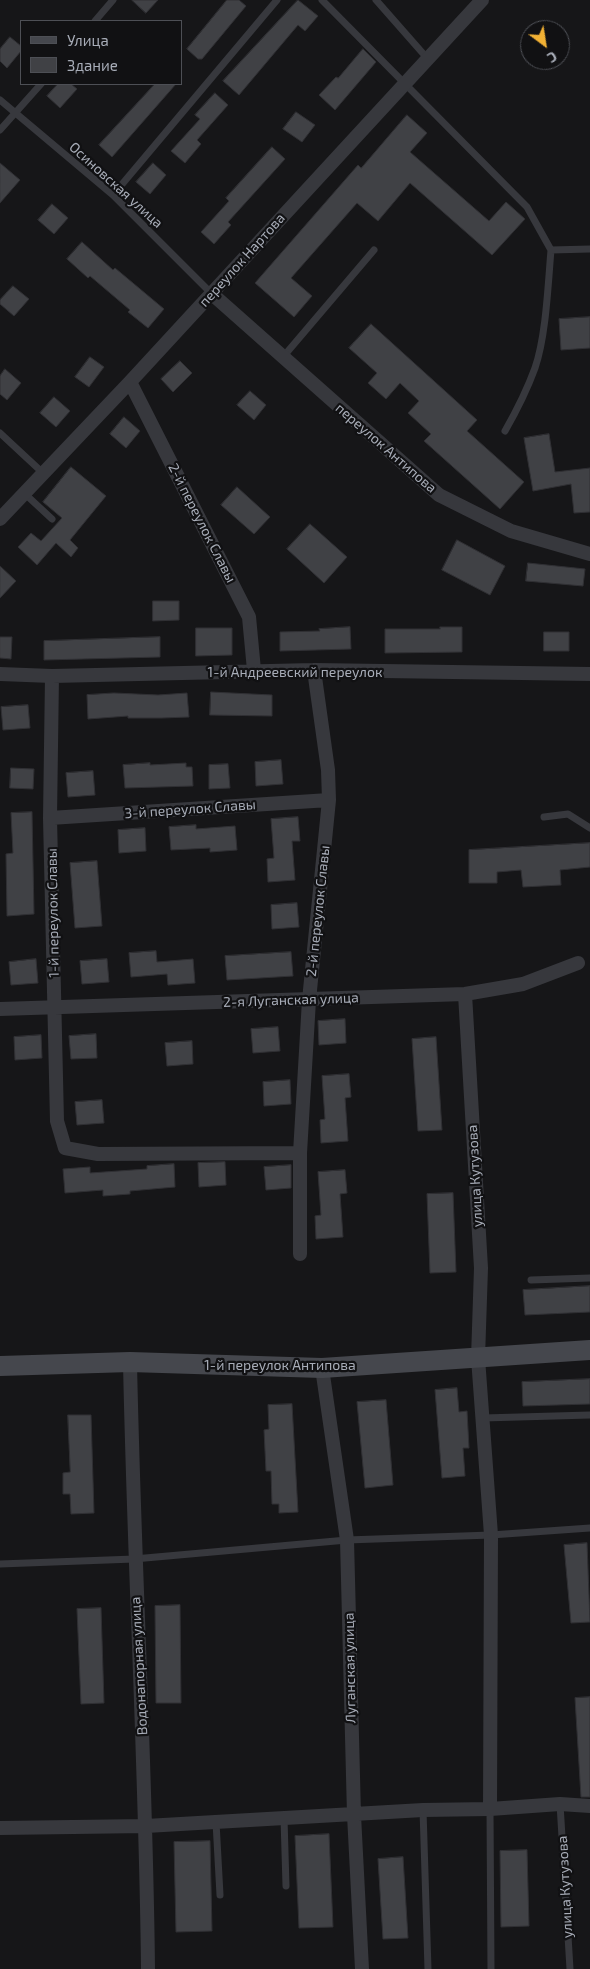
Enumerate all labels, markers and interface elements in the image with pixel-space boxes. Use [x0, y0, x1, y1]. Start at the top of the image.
legend [20, 20, 182, 85]
north arrow [520, 20, 570, 70]
text: Улица [67, 31, 109, 49]
text: С [545, 48, 560, 67]
text: Здание [67, 56, 118, 74]
street label: Осиновская улица [66, 139, 166, 231]
street label: переулок Нартова [196, 210, 288, 310]
street label: переулок Антипова [332, 400, 440, 496]
street label: 2-й переулок Славы [165, 461, 239, 585]
street label: 1-й Андреевский переулок [208, 664, 382, 680]
street label: 3-й переулок Славы [124, 796, 256, 822]
street label: 2-й переулок Славы [303, 845, 333, 977]
street label: 1-й переулок Славы [43, 848, 63, 978]
street label: 2-я Луганская улица [223, 989, 359, 1011]
street label: улица Кутузова [464, 1124, 486, 1228]
street label: 1-й переулок Антипова [204, 1357, 356, 1373]
street label: Водонапорная улица [127, 1596, 151, 1736]
street label: Луганская улица [341, 1612, 359, 1724]
street label: улица Кутузова [554, 1835, 576, 1939]

